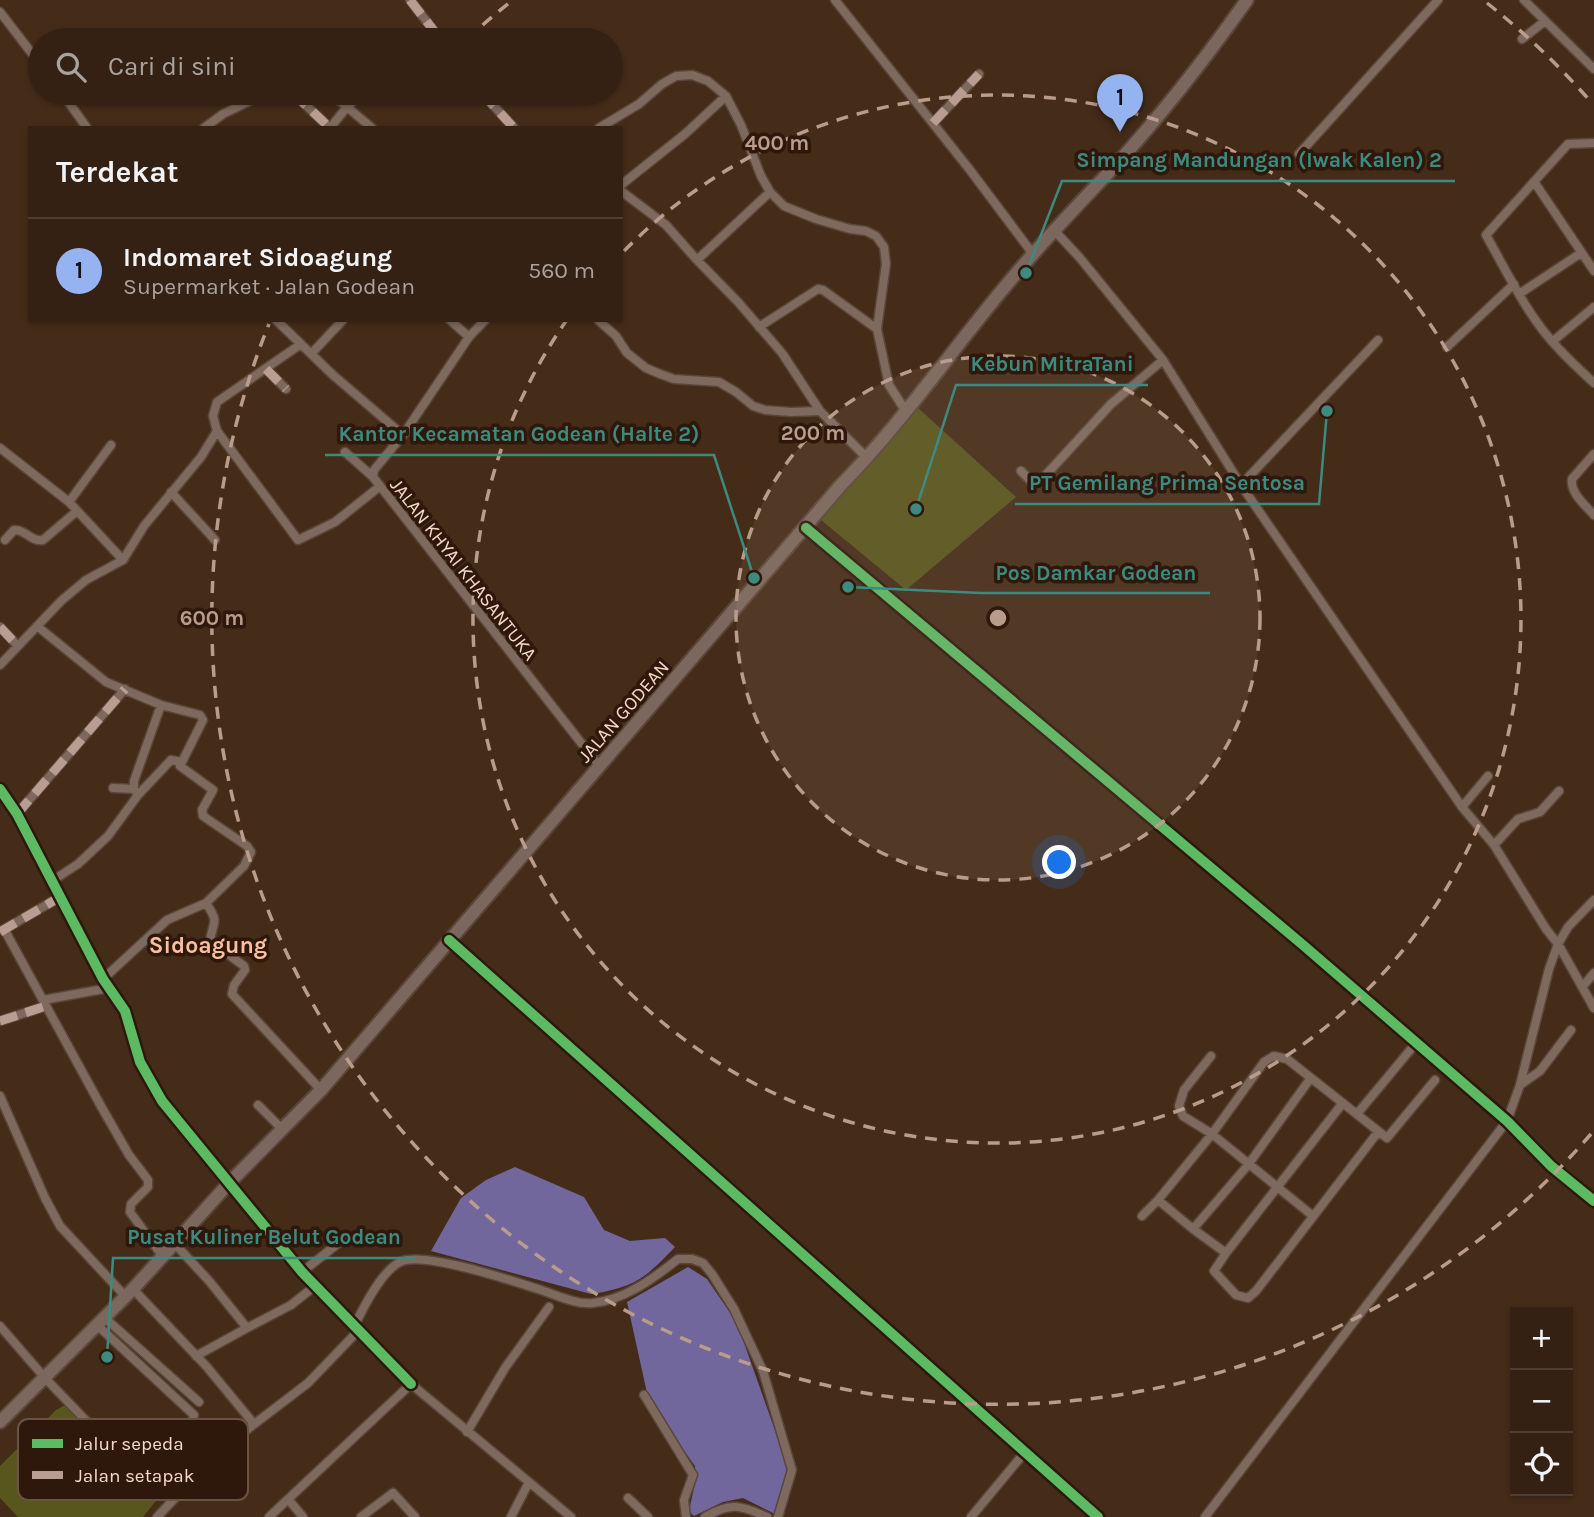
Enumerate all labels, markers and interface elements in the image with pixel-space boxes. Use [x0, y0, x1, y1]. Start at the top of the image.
search box [28, 28, 623, 105]
icon: search [52, 48, 90, 86]
text: Cari di sini [108, 51, 236, 82]
pin: 1 [1097, 74, 1143, 132]
text: 400 m [745, 131, 809, 155]
callout: Simpang Mandungan (Iwak Kalen) 2 [1062, 139, 1455, 181]
text: Simpang Mandungan (Iwak Kalen) 2 [1076, 148, 1442, 172]
text: Terdekat [56, 154, 179, 190]
text: Indomaret Sidoagung [123, 242, 392, 273]
text: 1 [75, 257, 83, 284]
text: 560 m [528, 257, 595, 284]
text: Supermarket · Jalan Godean [123, 273, 415, 300]
callout: Kebun MitraTani [956, 343, 1148, 385]
text: Kebun MitraTani [970, 352, 1134, 376]
callout: Kantor Kecamatan Godean (Halte 2) [325, 413, 714, 455]
text: 200 m [781, 421, 845, 445]
text: Kantor Kecamatan Godean (Halte 2) [339, 422, 699, 446]
callout: PT Gemilang Prima Sentosa [1015, 462, 1319, 504]
text: PT Gemilang Prima Sentosa [1029, 471, 1305, 495]
street label: JALAN KHYAI KHASANTUKA [385, 474, 541, 665]
callout: Pos Damkar Godean [981, 551, 1210, 593]
text: Pos Damkar Godean [996, 561, 1196, 585]
text: 600 m [180, 606, 244, 630]
centre of rings [986, 606, 1010, 630]
street label: JALAN GODEAN [574, 656, 674, 767]
your location [1042, 845, 1076, 879]
district label: Sidoagung [149, 932, 267, 959]
callout: Pusat Kuliner Belut Godean [113, 1216, 415, 1258]
text: Pusat Kuliner Belut Godean [127, 1225, 401, 1249]
map controls [1510, 1307, 1573, 1496]
button: + [1510, 1307, 1573, 1370]
button: − [1510, 1370, 1573, 1433]
legend [18, 1419, 248, 1500]
text: Jalur sepeda [75, 1433, 184, 1455]
button: locate [1510, 1433, 1573, 1496]
text: Jalan setapak [75, 1465, 195, 1487]

